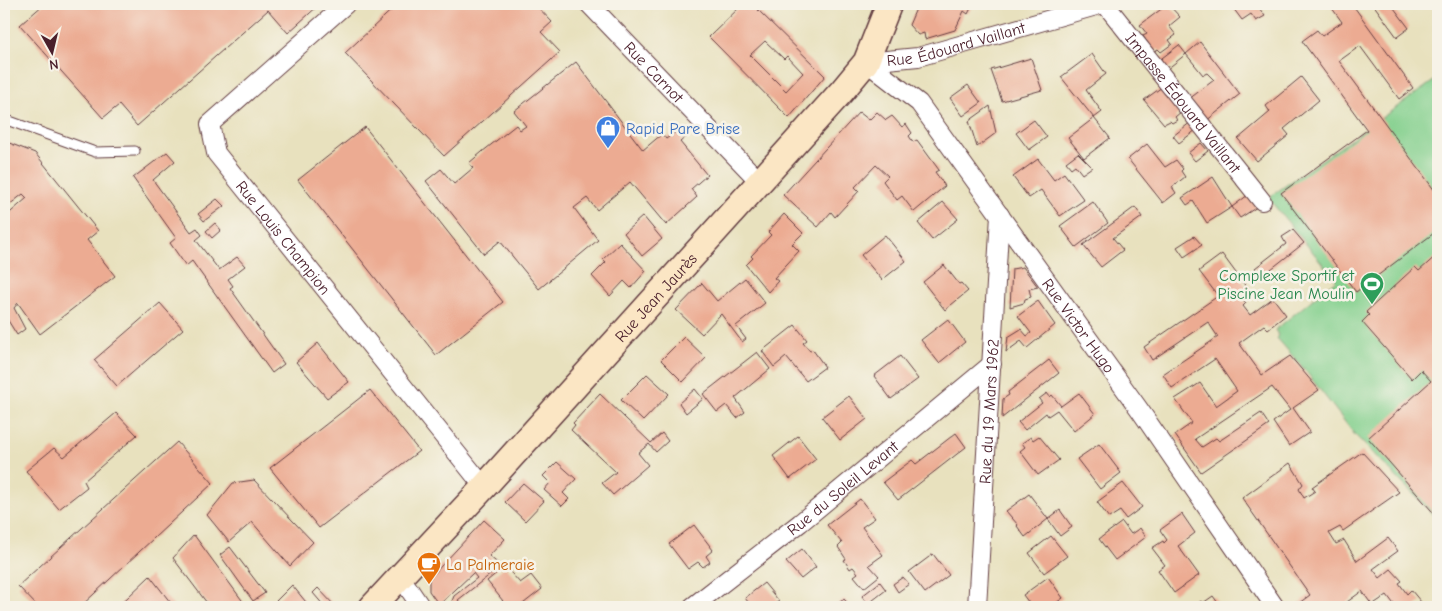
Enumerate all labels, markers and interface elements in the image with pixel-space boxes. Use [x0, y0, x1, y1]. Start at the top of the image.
street label: Rue Édouard Vaillant [886, 19, 1028, 70]
north arrow [28, 28, 78, 78]
street label: Impasse Édouard Vaillant [1121, 30, 1244, 177]
street label: Rue Carnot [620, 38, 687, 107]
text: N [48, 55, 59, 73]
shop icon: Rapid Pare Brise [595, 115, 621, 149]
place label: Rapid Pare Brise [626, 120, 740, 138]
street label: Rue Louis Champion [232, 177, 334, 298]
street label: Rue Jean Jaurès [612, 250, 701, 346]
place label: Complexe Sportif et Piscine Jean Moulin [1217, 267, 1354, 303]
sports icon: Complexe Sportif et Piscine Jean Moulin [1359, 271, 1385, 305]
street label: Rue Victor Hugo [1038, 275, 1118, 377]
street label: Rue du 19 Mars 1962 [976, 338, 1003, 484]
street label: Rue du Soleil Levant [784, 437, 902, 539]
cafe icon: La Palmeraie [416, 551, 442, 585]
place label: La Palmeraie [446, 556, 535, 574]

